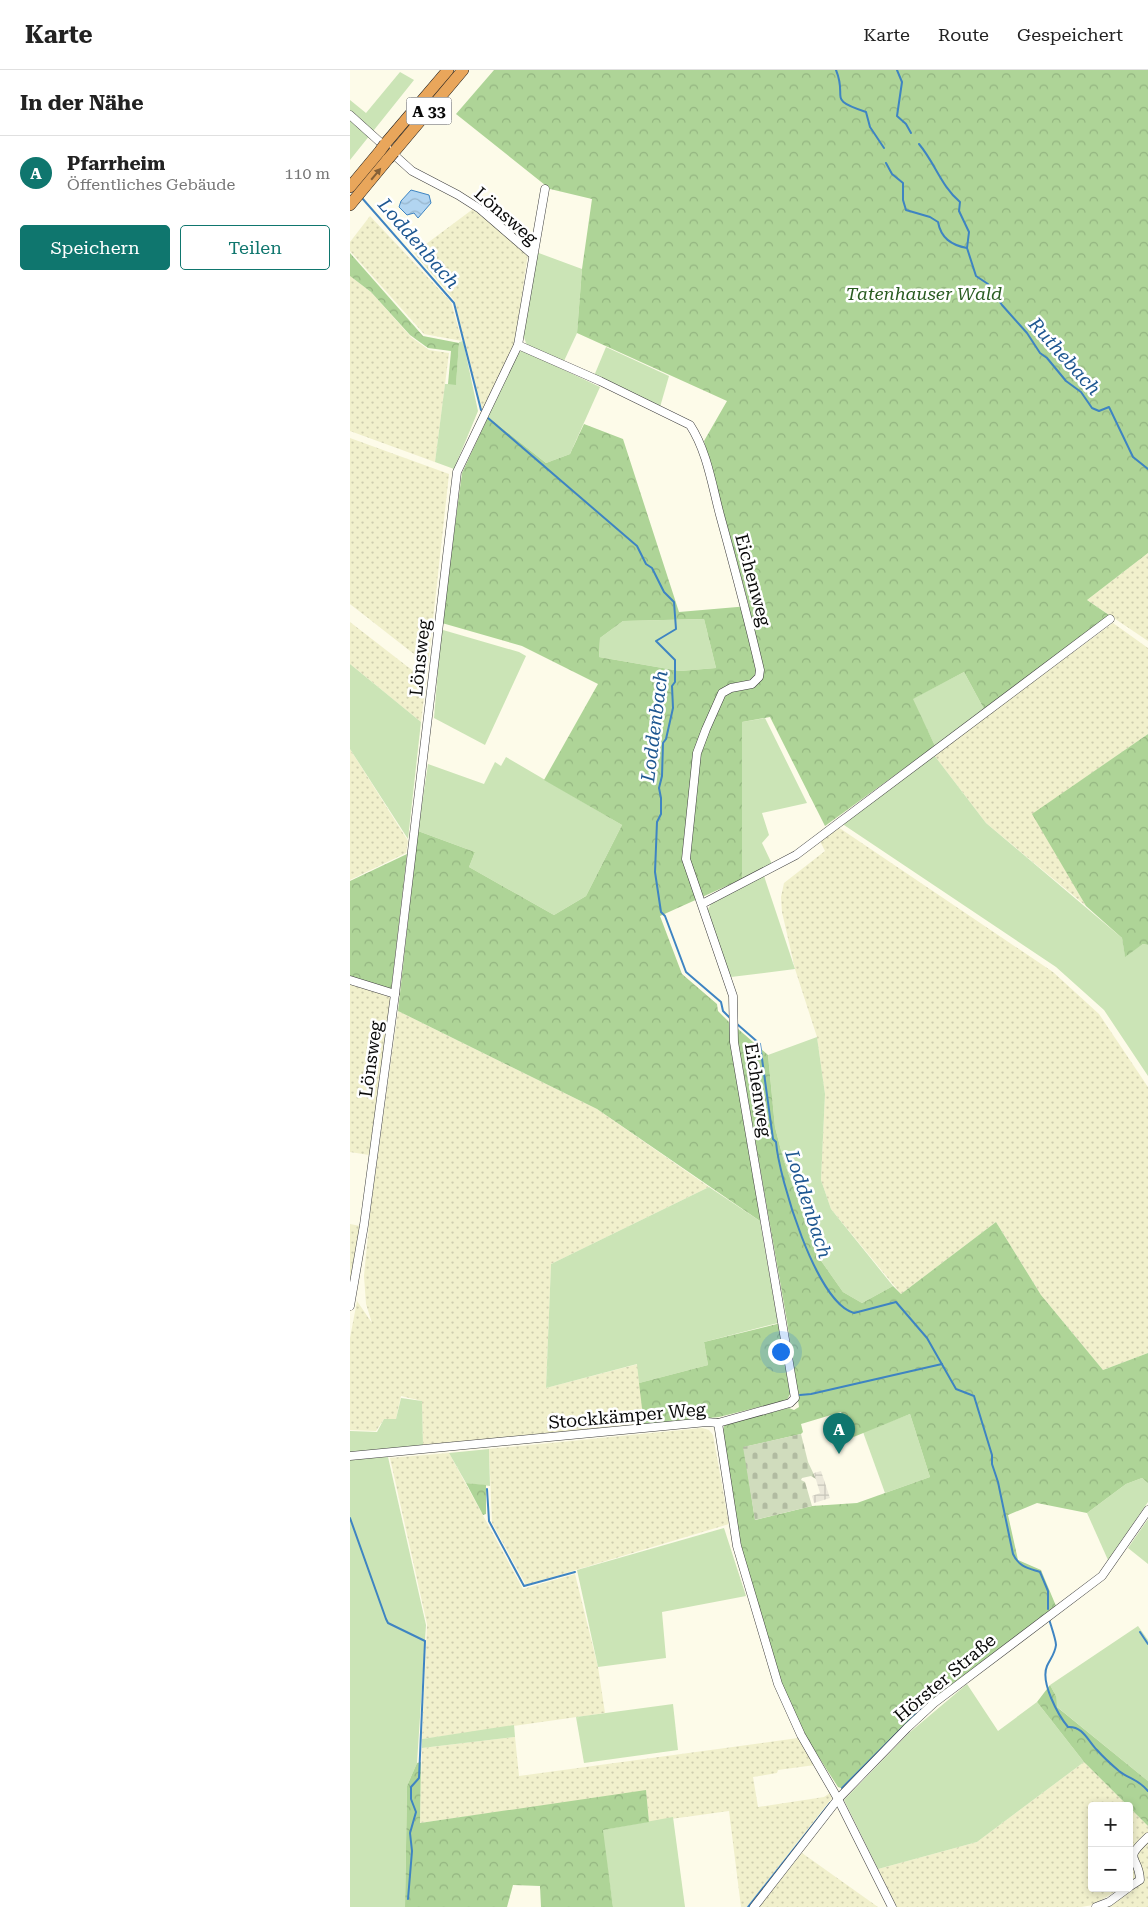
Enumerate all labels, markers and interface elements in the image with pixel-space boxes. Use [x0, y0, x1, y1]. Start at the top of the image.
text: Karte [25, 21, 93, 49]
text: Karte [863, 24, 910, 45]
text: Route [938, 24, 989, 45]
text: Gespeichert [1017, 24, 1123, 45]
text: In der Nähe [20, 91, 143, 115]
road number: A 33 [406, 97, 452, 124]
text: Pfarrheim [67, 152, 165, 175]
text: A [30, 164, 42, 183]
text: 110 m [284, 164, 330, 183]
one-way arrow [371, 168, 382, 181]
text: Öffentliches Gebäude [67, 175, 235, 194]
street label: Lönsweg [470, 182, 543, 249]
water label: Loddenbach [373, 193, 464, 293]
button: Speichern [20, 225, 170, 270]
button: Teilen [180, 225, 330, 270]
park label: Tatenhauser Wald [846, 283, 1002, 304]
water label: Ruthebach [1023, 312, 1106, 400]
street label: Eichenweg [731, 531, 776, 629]
street label: Lönsweg [405, 618, 434, 697]
water label: Loddenbach [636, 669, 673, 784]
street label: Lönsweg [355, 1019, 386, 1098]
street label: Eichenweg [741, 1041, 776, 1139]
water label: Loddenbach [780, 1146, 837, 1261]
your location [768, 1339, 794, 1365]
street label: Stockkämper Weg [547, 1398, 707, 1433]
pin: A [823, 1413, 855, 1454]
street label: Hörster Straße [890, 1629, 1000, 1726]
map controls [1088, 1802, 1133, 1892]
button: + [1088, 1802, 1133, 1847]
button: − [1088, 1847, 1133, 1892]

